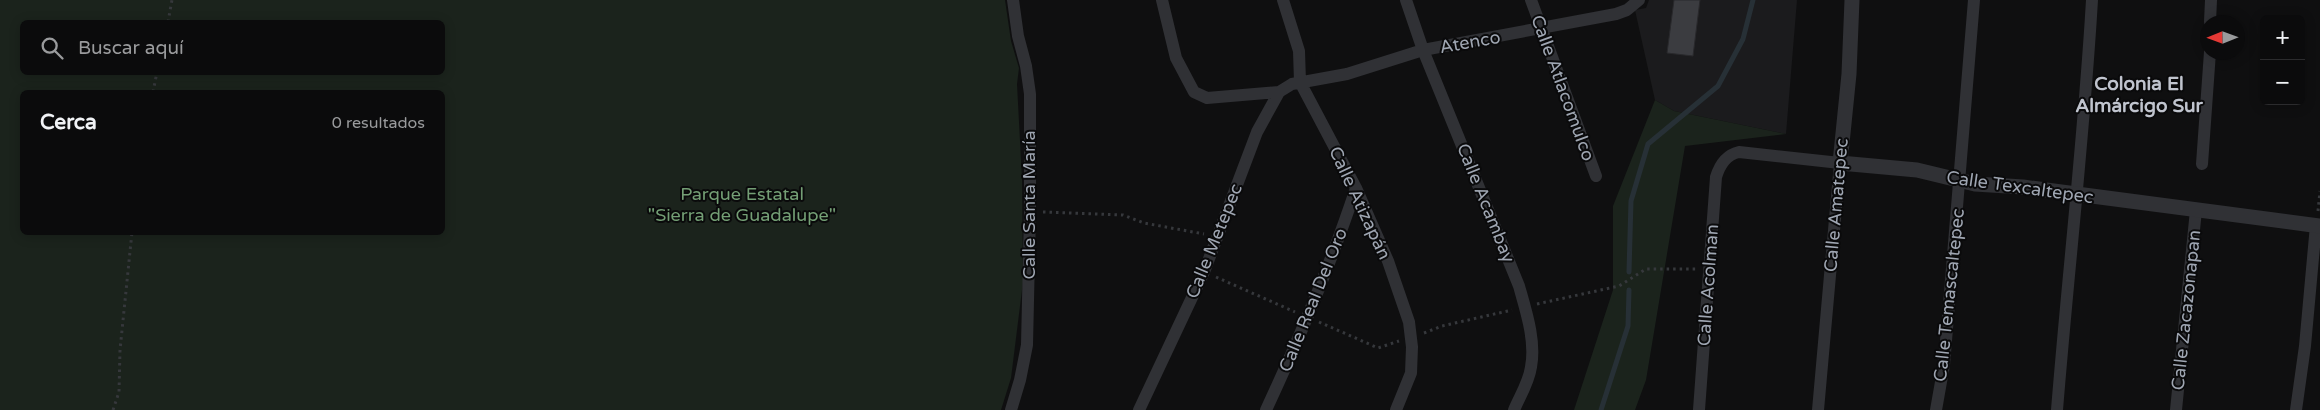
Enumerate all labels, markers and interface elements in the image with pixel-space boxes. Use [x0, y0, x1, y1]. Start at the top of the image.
street label: Calle Atlacomulco [1526, 12, 1600, 164]
north arrow [2200, 15, 2245, 60]
map controls [2260, 15, 2305, 105]
button: + [2260, 15, 2305, 60]
search box [20, 20, 445, 75]
street label: Atenco [1438, 26, 1502, 58]
icon: search [38, 34, 66, 62]
text: Buscar aquí [78, 37, 184, 59]
button: − [2260, 60, 2305, 105]
district label: Colonia El Almárcigo Sur [2075, 73, 2204, 118]
text: Cerca [40, 110, 97, 135]
text: 0 resultados [332, 113, 425, 133]
street label: Calle Santa María [1018, 130, 1040, 280]
street label: Calle Amatepec [1819, 137, 1853, 273]
street label: Calle Acambay [1452, 140, 1520, 266]
street label: Calle Atizapán [1324, 143, 1396, 263]
street label: Calle Texcaltepec [1945, 166, 2095, 208]
street label: Calle Metepec [1181, 180, 1247, 302]
park label: Parque Estatal "Sierra de Guadalupe" [648, 183, 836, 226]
street label: Calle Temascaltepec [1929, 207, 1969, 383]
street label: Calle Acolman [1693, 223, 1723, 347]
street label: Calle Real Del Oro [1274, 225, 1352, 375]
street label: Calle Zacazonapan [2167, 229, 2205, 391]

